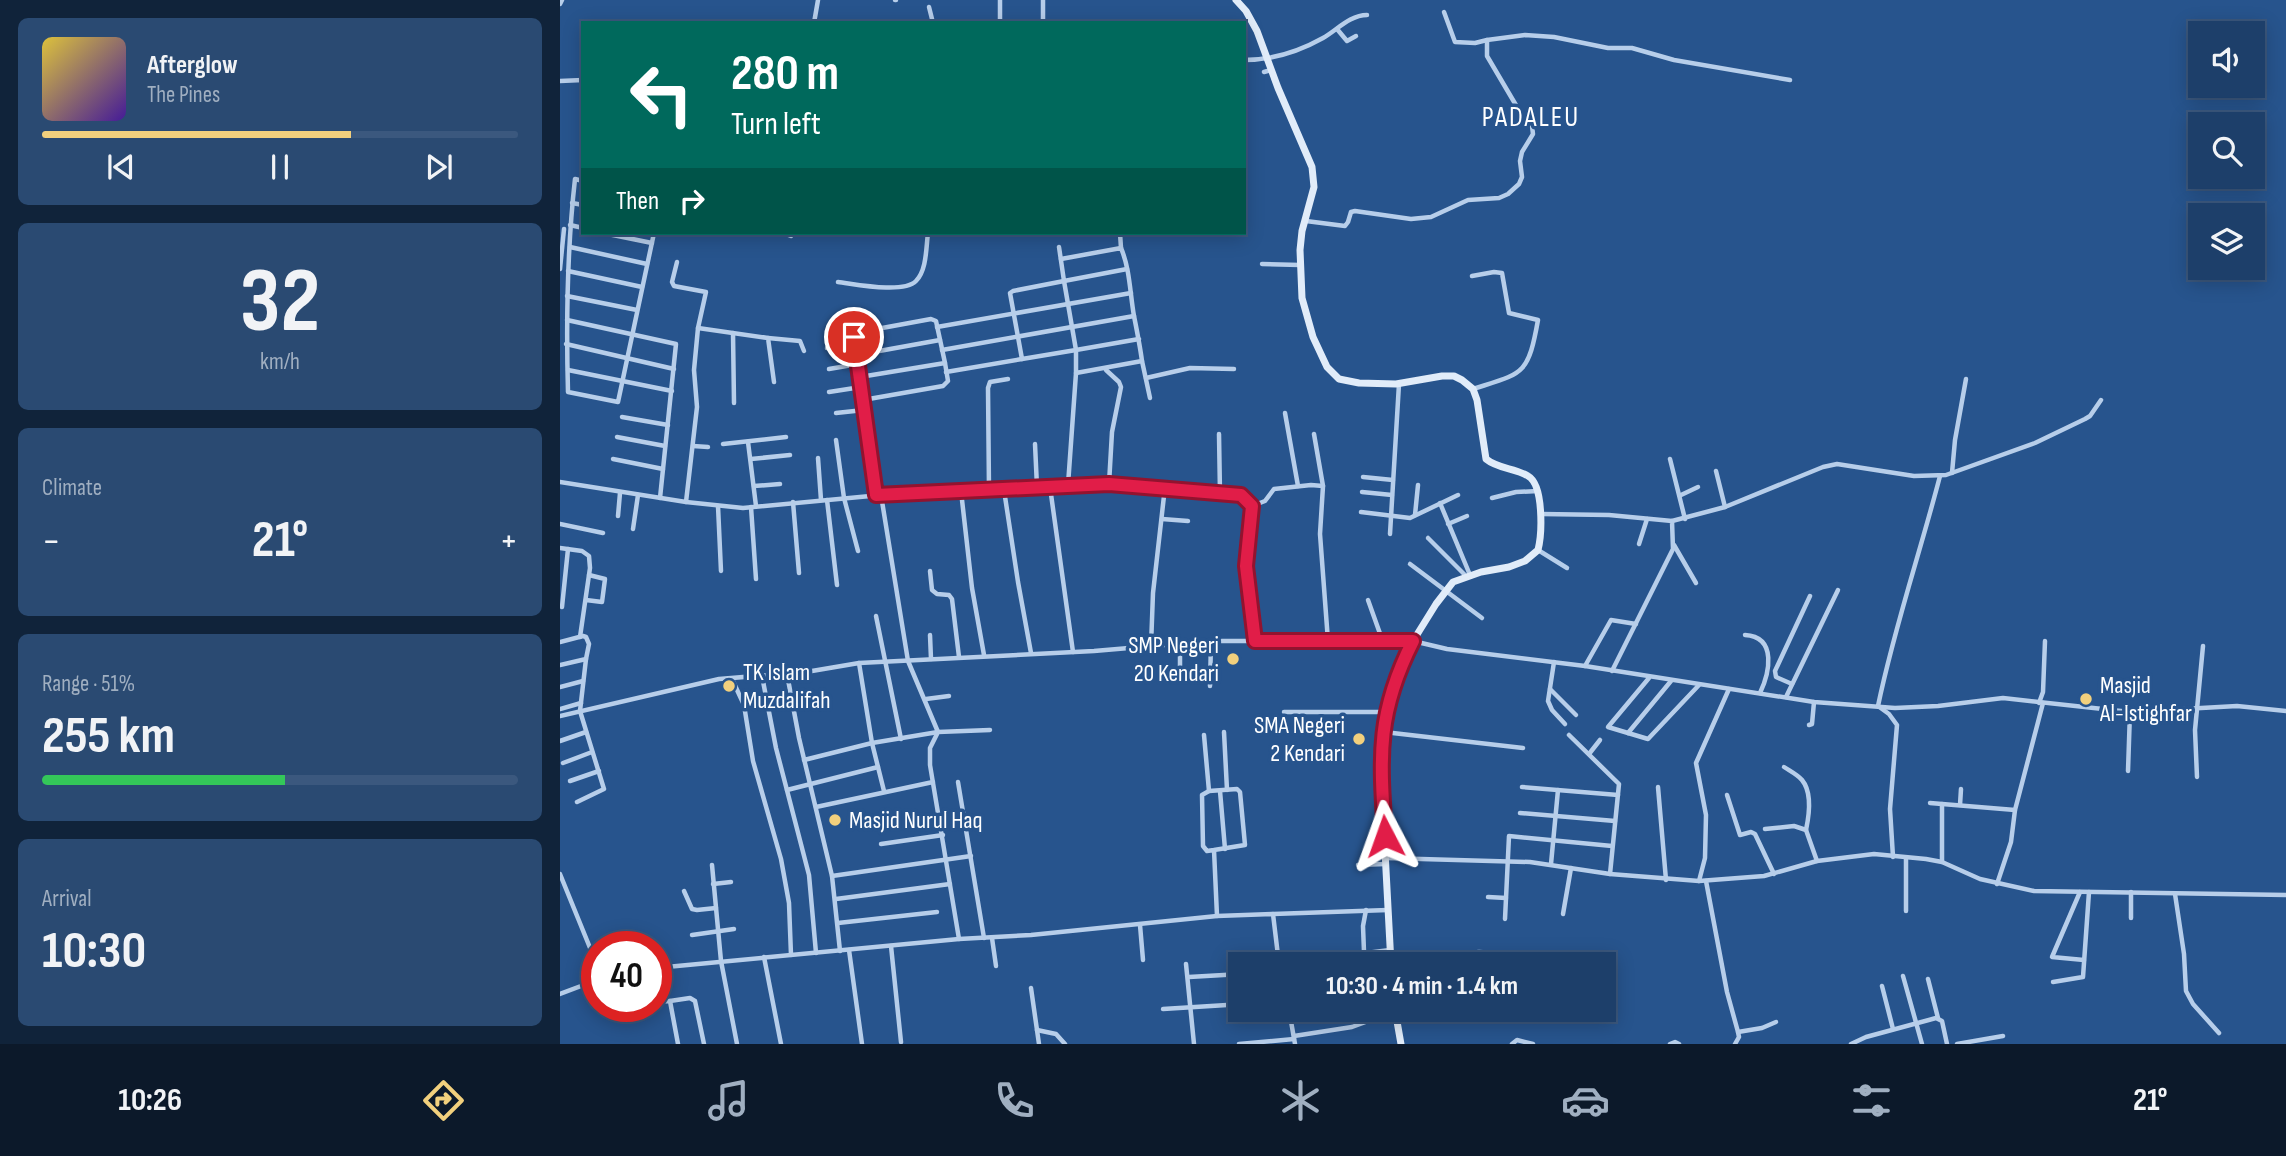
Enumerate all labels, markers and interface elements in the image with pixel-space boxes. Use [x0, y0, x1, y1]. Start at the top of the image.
map controls [2188, 21, 2265, 280]
button: sound [2188, 21, 2265, 98]
text: 280 m [731, 45, 839, 104]
icon: left [616, 49, 707, 140]
text: Afterglow [147, 50, 238, 81]
text: The Pines [147, 81, 220, 109]
district label: PADALEU [1482, 101, 1580, 134]
text: Turn left [731, 105, 821, 144]
button: search [2188, 112, 2265, 189]
icon: previous [102, 148, 140, 186]
icon: pause [261, 148, 299, 186]
icon: next [420, 148, 458, 186]
icon: right [673, 182, 711, 220]
text: Then [616, 186, 659, 217]
button: layers [2188, 203, 2265, 280]
text: 32 [240, 248, 320, 357]
pin [824, 307, 884, 367]
icon: arrive [835, 318, 873, 356]
text: km/h [260, 348, 300, 376]
text: Climate [42, 474, 102, 502]
text: 21° [252, 509, 308, 572]
text: − [42, 519, 61, 564]
text: + [499, 519, 518, 564]
place label: SMP Negeri 20 Kendari [1128, 631, 1219, 688]
marker: SMP Negeri 20 Kendari [1225, 651, 1241, 667]
place label: TK Islam Muzdalifah [743, 658, 830, 715]
text: Range · 51% [42, 670, 135, 698]
place label: Masjid Al-Istighfar [2099, 671, 2192, 728]
marker: TK Islam Muzdalifah [721, 678, 737, 694]
marker: Masjid Al-Istighfar [2078, 691, 2094, 707]
text: 255 km [42, 705, 175, 768]
place label: SMA Negeri 2 Kendari [1254, 711, 1345, 768]
marker: SMA Negeri 2 Kendari [1351, 731, 1367, 747]
position arrow [1348, 799, 1422, 873]
place label: Masjid Nurul Haq [849, 806, 983, 835]
marker: Masjid Nurul Haq [827, 812, 843, 828]
text: Arrival [42, 885, 91, 913]
text: 10:30 [42, 920, 146, 983]
speed limit sign: 40 [581, 931, 672, 1022]
text: 10:30 · 4 min · 1.4 km [1326, 971, 1518, 1002]
icon: directions [419, 1076, 468, 1125]
icon: music [704, 1076, 753, 1125]
icon: phone [990, 1076, 1039, 1125]
icon: climate [1276, 1076, 1325, 1125]
icon: car [1561, 1076, 1610, 1125]
icon: filters [1847, 1076, 1896, 1125]
text: 10:26 [118, 1081, 182, 1120]
text: 21° [2133, 1081, 2168, 1120]

